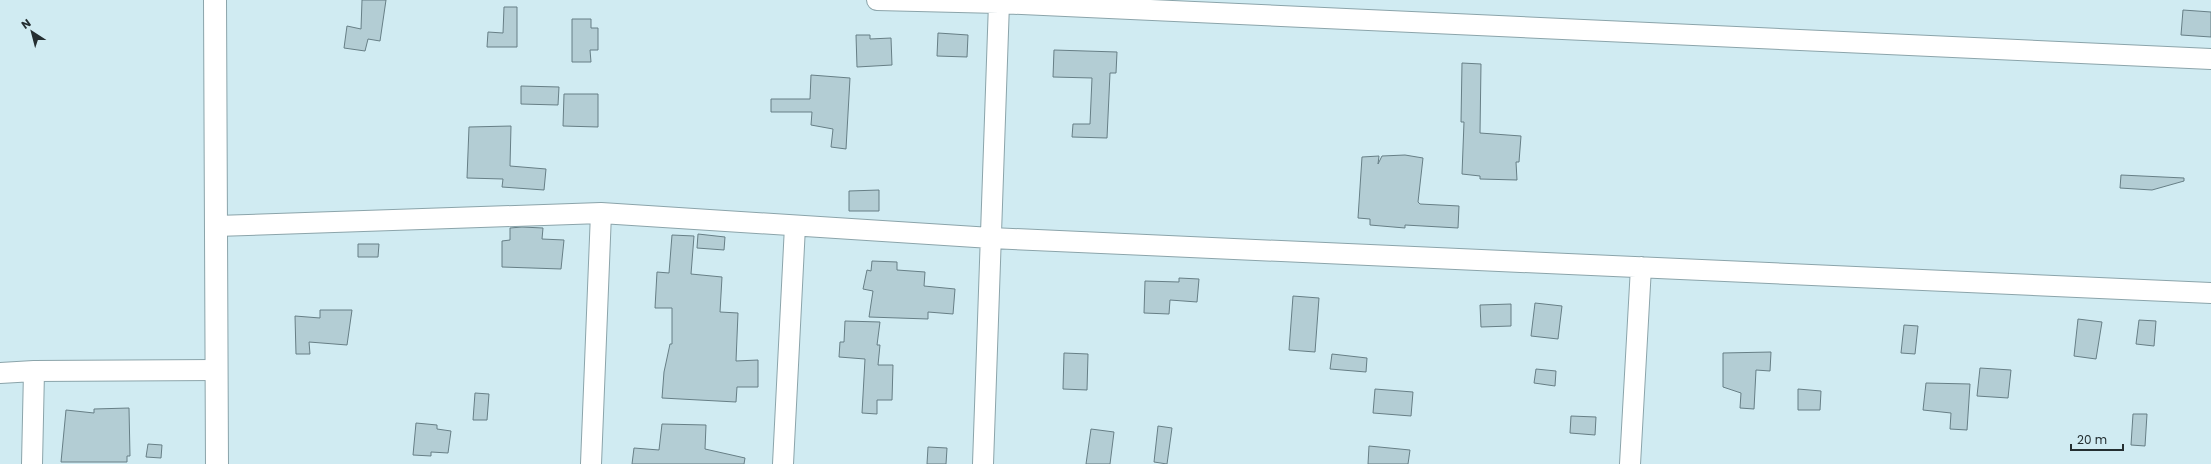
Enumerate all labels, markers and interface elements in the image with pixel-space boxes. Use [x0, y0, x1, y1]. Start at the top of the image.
north arrow [12, 12, 52, 52]
text: N [18, 15, 34, 33]
scale bar [2071, 426, 2123, 452]
text: 20 m [2077, 431, 2107, 448]

